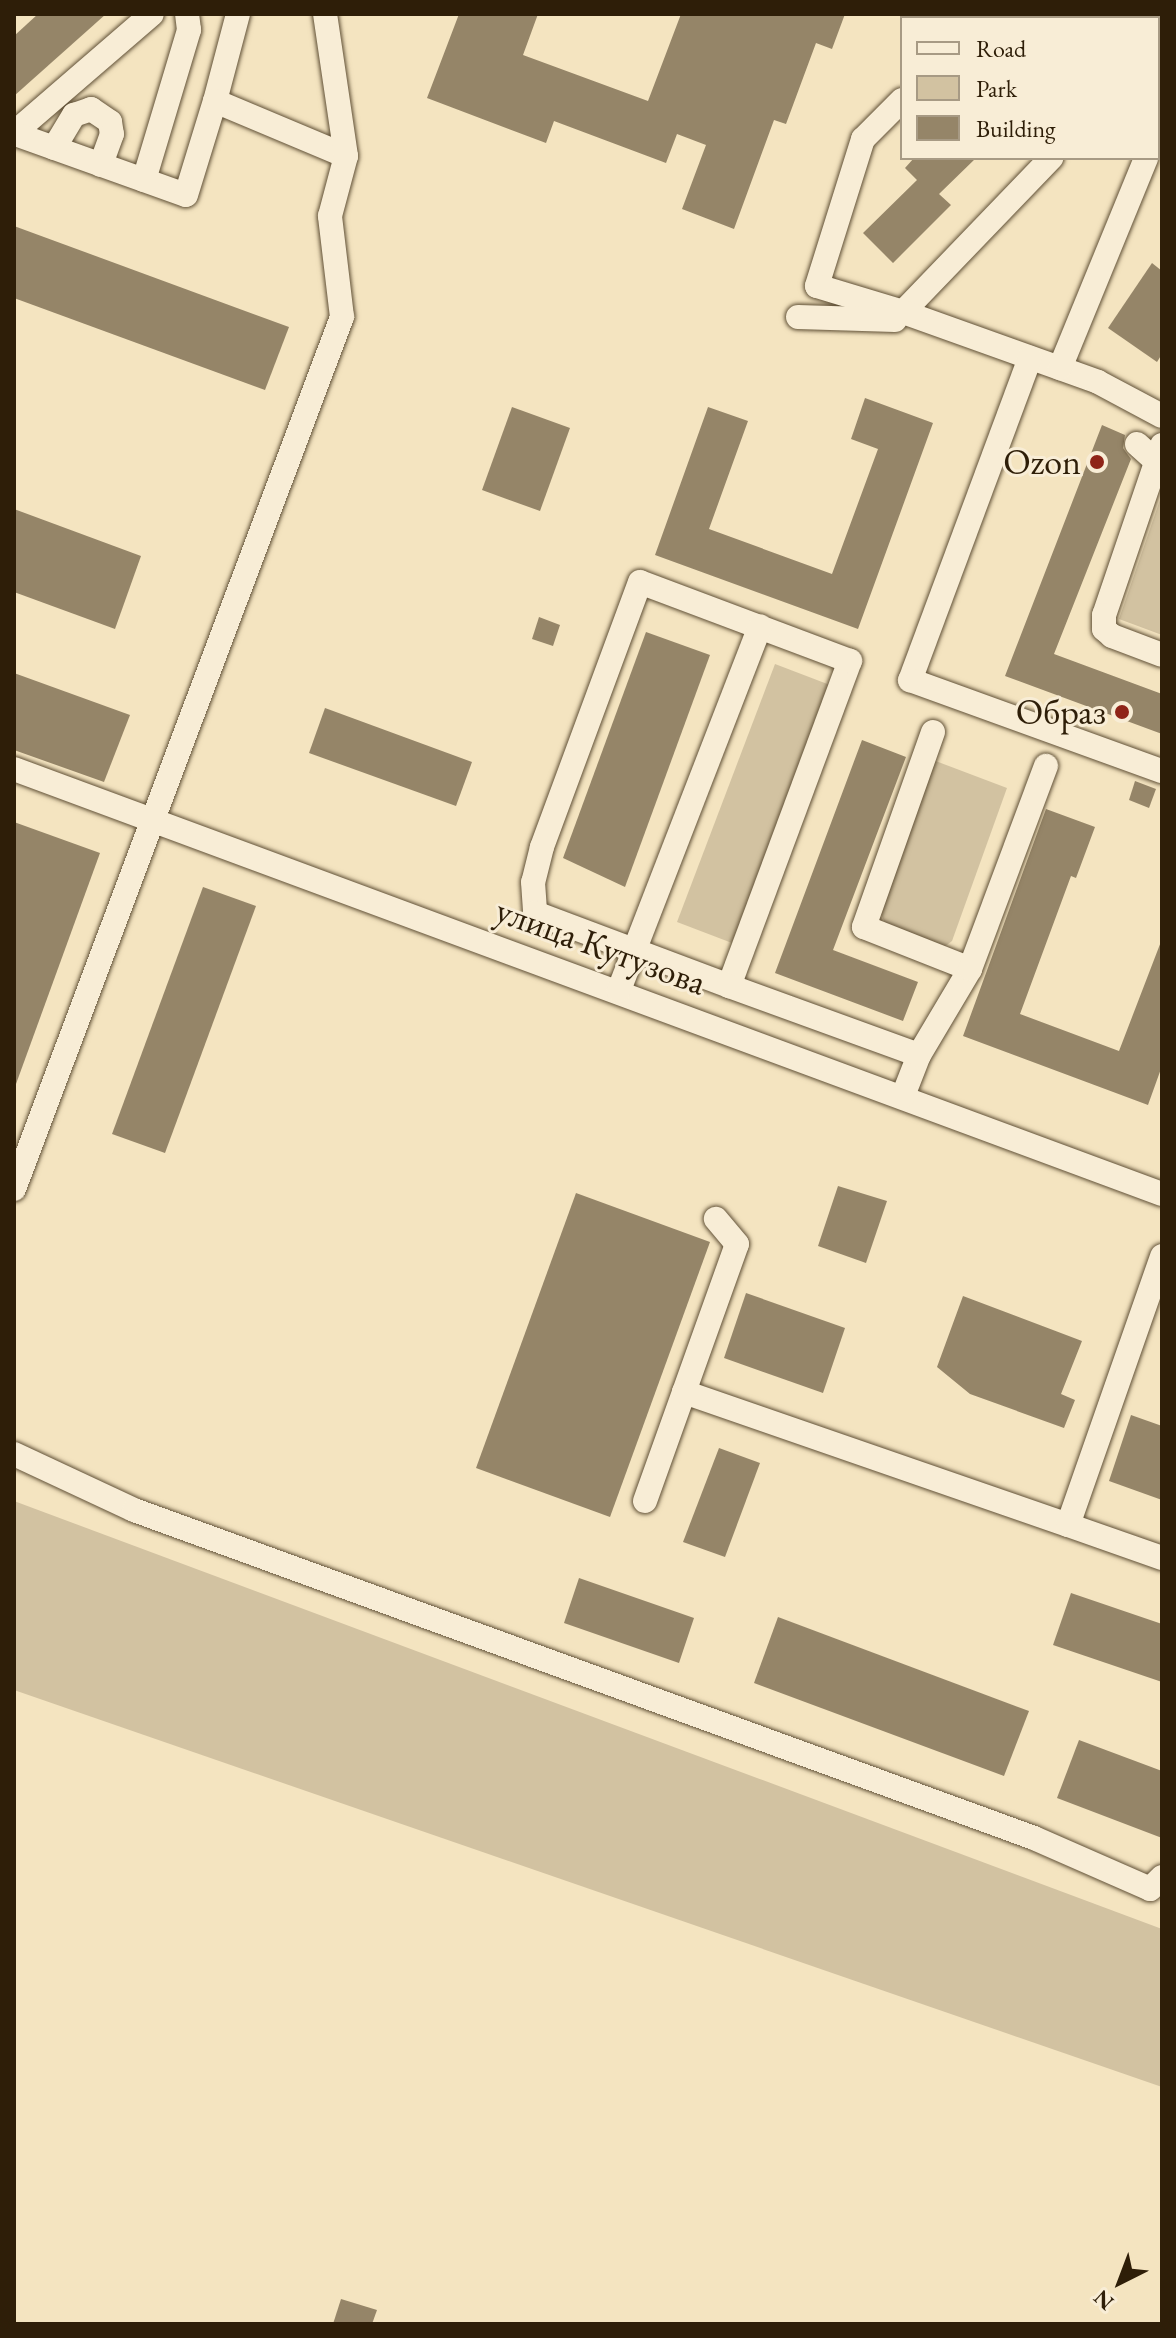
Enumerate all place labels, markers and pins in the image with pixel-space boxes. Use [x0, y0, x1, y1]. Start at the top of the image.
place label: Ozon [1003, 440, 1081, 484]
marker: Ozon [1088, 453, 1106, 471]
place label: Образ [1016, 690, 1106, 734]
marker: Образ [1113, 703, 1131, 721]

